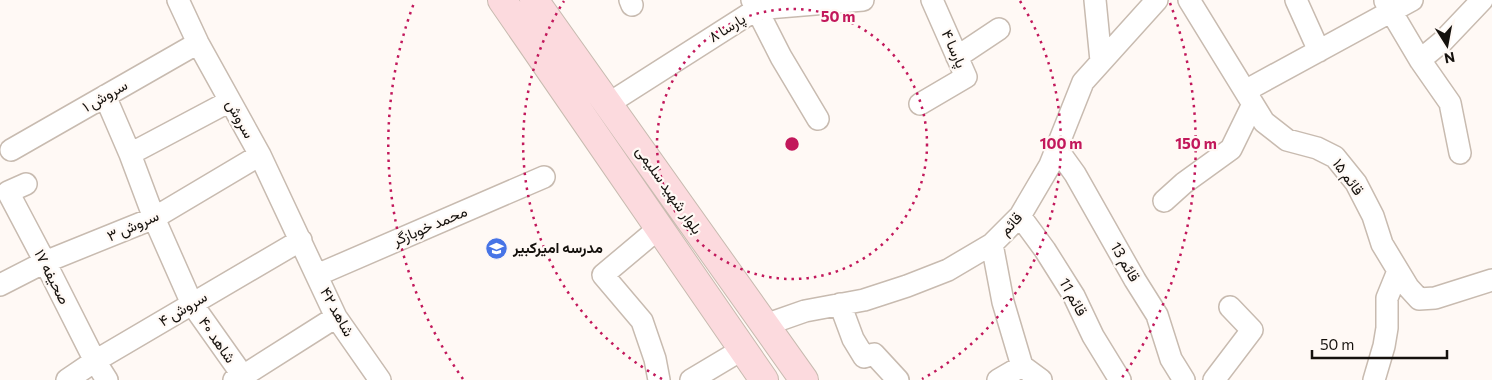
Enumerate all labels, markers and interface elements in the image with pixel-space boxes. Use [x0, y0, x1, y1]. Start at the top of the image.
text: 50 m [821, 7, 855, 25]
street label: پارسا ۸ [705, 9, 749, 47]
north arrow [1422, 20, 1472, 70]
street label: پارسا ۴ [937, 27, 971, 71]
text: N [1443, 49, 1456, 68]
street label: سروش ۱ [79, 75, 131, 117]
street label: سروش [221, 96, 259, 142]
text: 100 m [1040, 134, 1082, 152]
text: 150 m [1175, 134, 1217, 152]
centre of rings [783, 135, 801, 153]
street label: بلوار شهید سلیمی [631, 142, 707, 238]
street label: قائم ۱۵ [1328, 155, 1368, 200]
street label: محمد خوبازگر [389, 201, 470, 250]
street label: سروش ۳ [104, 206, 162, 246]
street label: قائم [995, 208, 1027, 240]
school or university icon: مدرسه امیرکبیر [485, 236, 509, 260]
place label: مدرسه امیرکبیر [512, 238, 603, 257]
street label: قائم 13 [1106, 238, 1144, 286]
street label: صحیفه ۱۷ [30, 246, 74, 308]
street label: قائم 11 [1054, 274, 1092, 320]
street label: شاهد ۴۲ [317, 284, 359, 339]
street label: سروش ۴ [155, 287, 211, 331]
street label: شاهد ۴۰ [196, 313, 240, 366]
scale bar [1312, 328, 1447, 360]
text: 50 m [1320, 335, 1354, 353]

